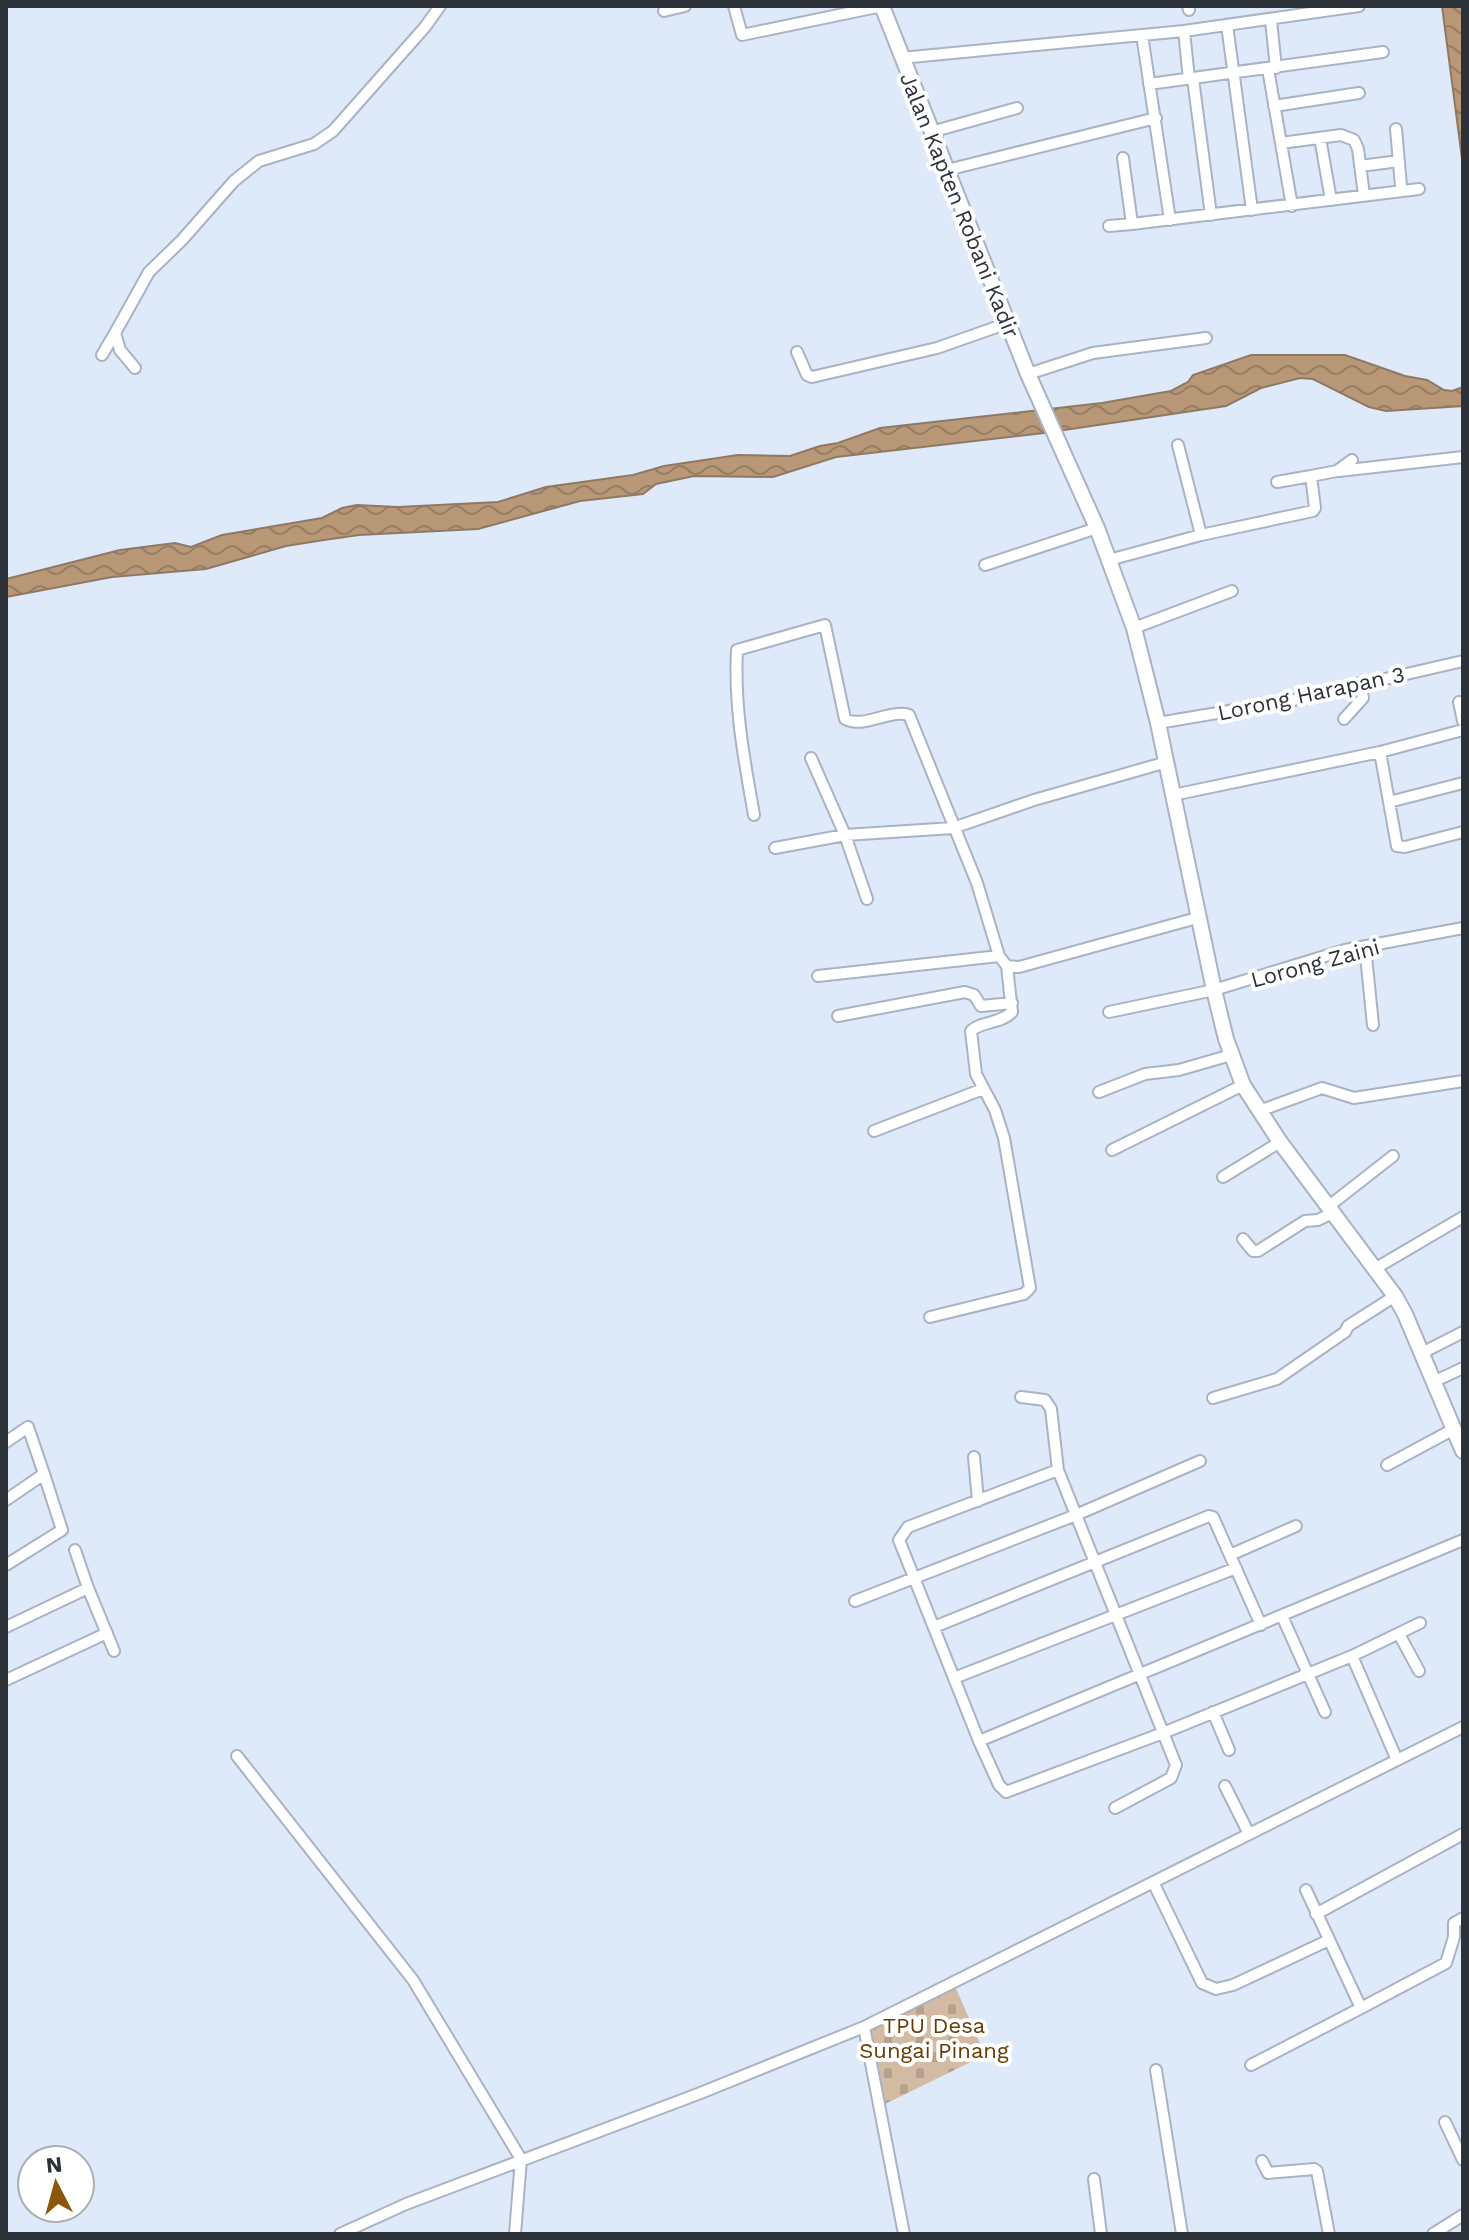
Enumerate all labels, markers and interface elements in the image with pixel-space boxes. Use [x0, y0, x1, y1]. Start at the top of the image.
street label: Jalan Kapten Robani Kadir [895, 69, 1024, 341]
street label: Lorong Harapan 3 [1215, 661, 1407, 726]
street label: Lorong Zaini [1248, 934, 1382, 993]
park label: TPU Desa Sungai Pinang [859, 2013, 1009, 2063]
north arrow [16, 2144, 96, 2224]
text: N [45, 2151, 63, 2178]

